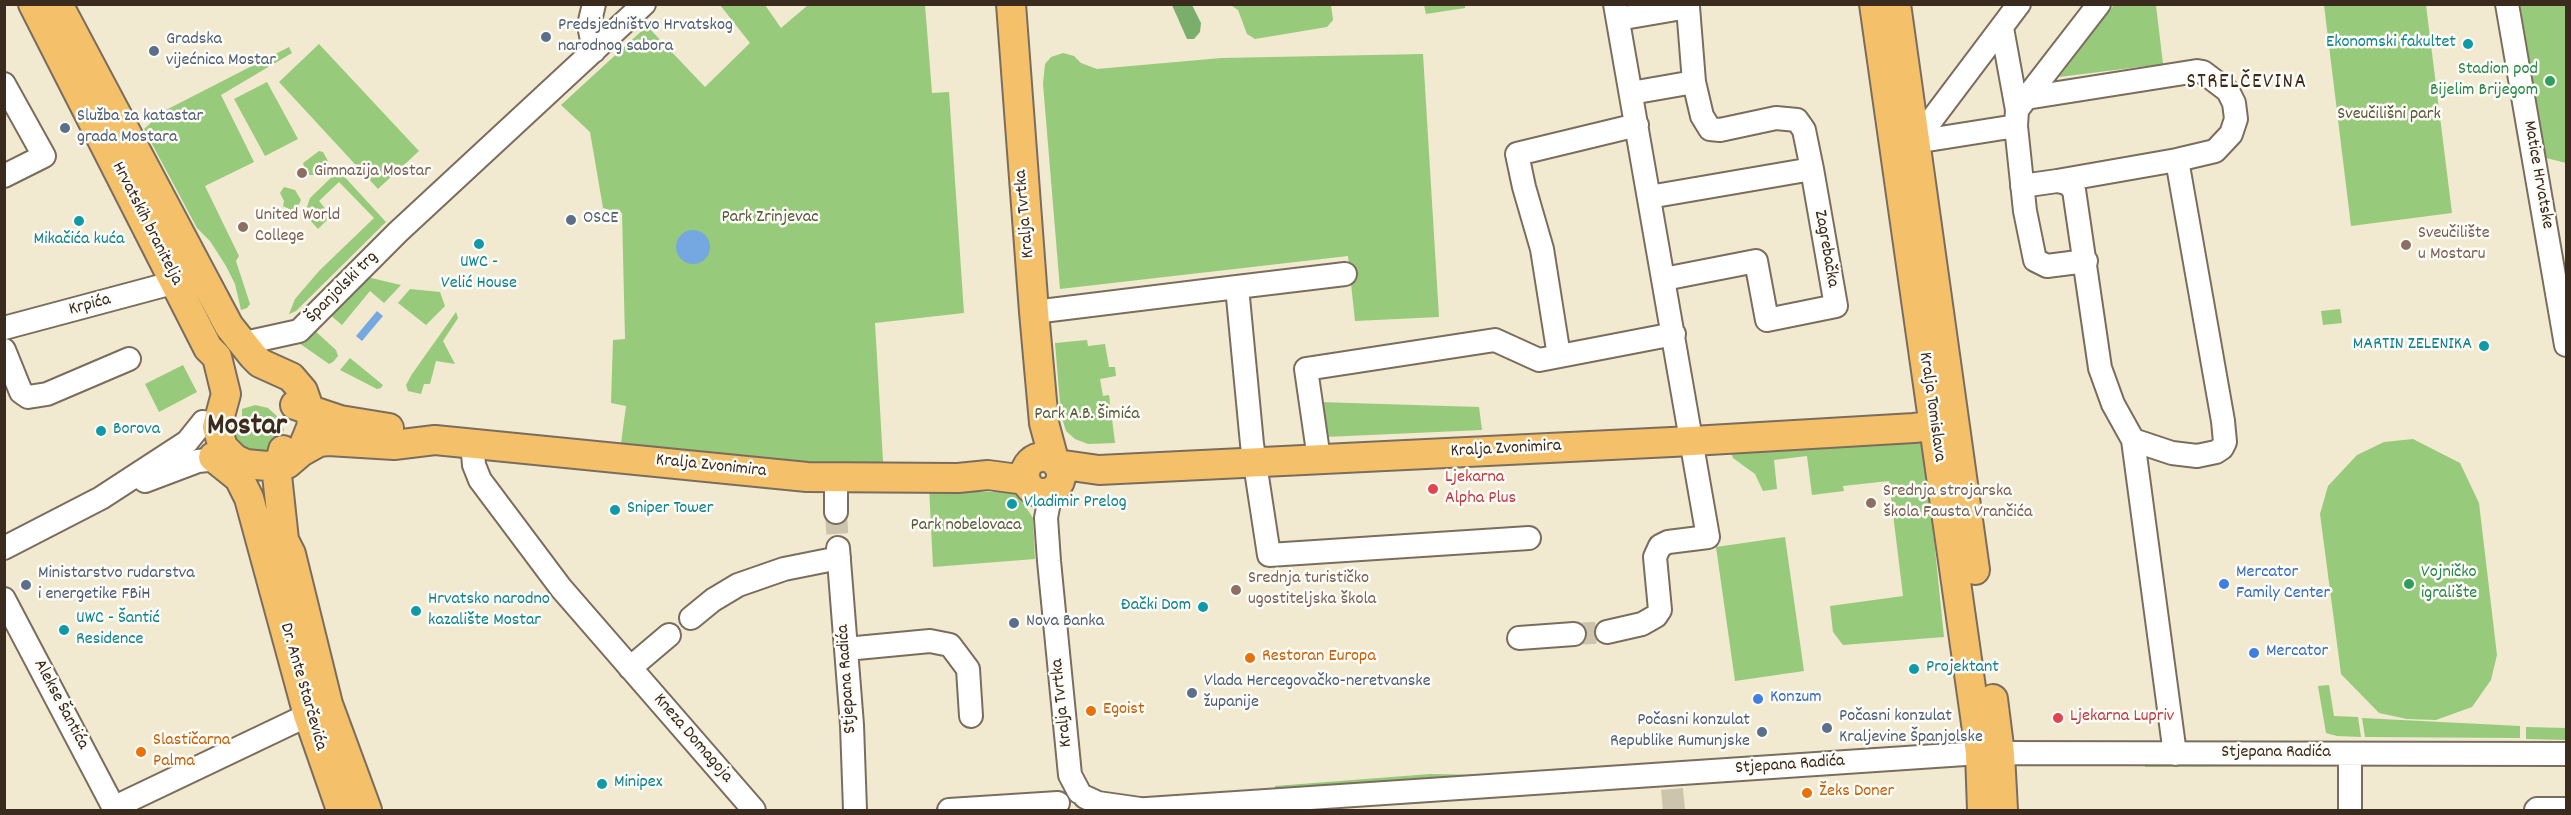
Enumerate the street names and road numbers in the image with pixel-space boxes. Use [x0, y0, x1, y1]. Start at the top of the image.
street label: Matice Hrvatske [2517, 119, 2557, 231]
street label: Hrvatskih branitelja [106, 159, 186, 289]
street label: Kralja Tvrtka [1011, 169, 1041, 259]
street label: Zagrebačka [1808, 209, 1842, 289]
street label: Španjolski trg [302, 247, 384, 329]
street label: Krpića [67, 290, 113, 322]
street label: Kralja Tomislava [1913, 351, 1949, 463]
street label: Kralja Zvonimira [1450, 436, 1562, 464]
street label: Kralja Zvonimira [655, 450, 767, 484]
street label: Dr. Ante Starčevića [274, 621, 330, 753]
street label: Stjepana Radića [833, 624, 863, 734]
street label: Alekse Šantića [27, 656, 93, 754]
street label: Kralja Tvrtka [1048, 658, 1078, 748]
street label: Kneza Domagoja [647, 690, 737, 788]
street label: Stjepana Radića [2221, 743, 2331, 765]
street label: Stjepana Radića [1735, 751, 1845, 781]

